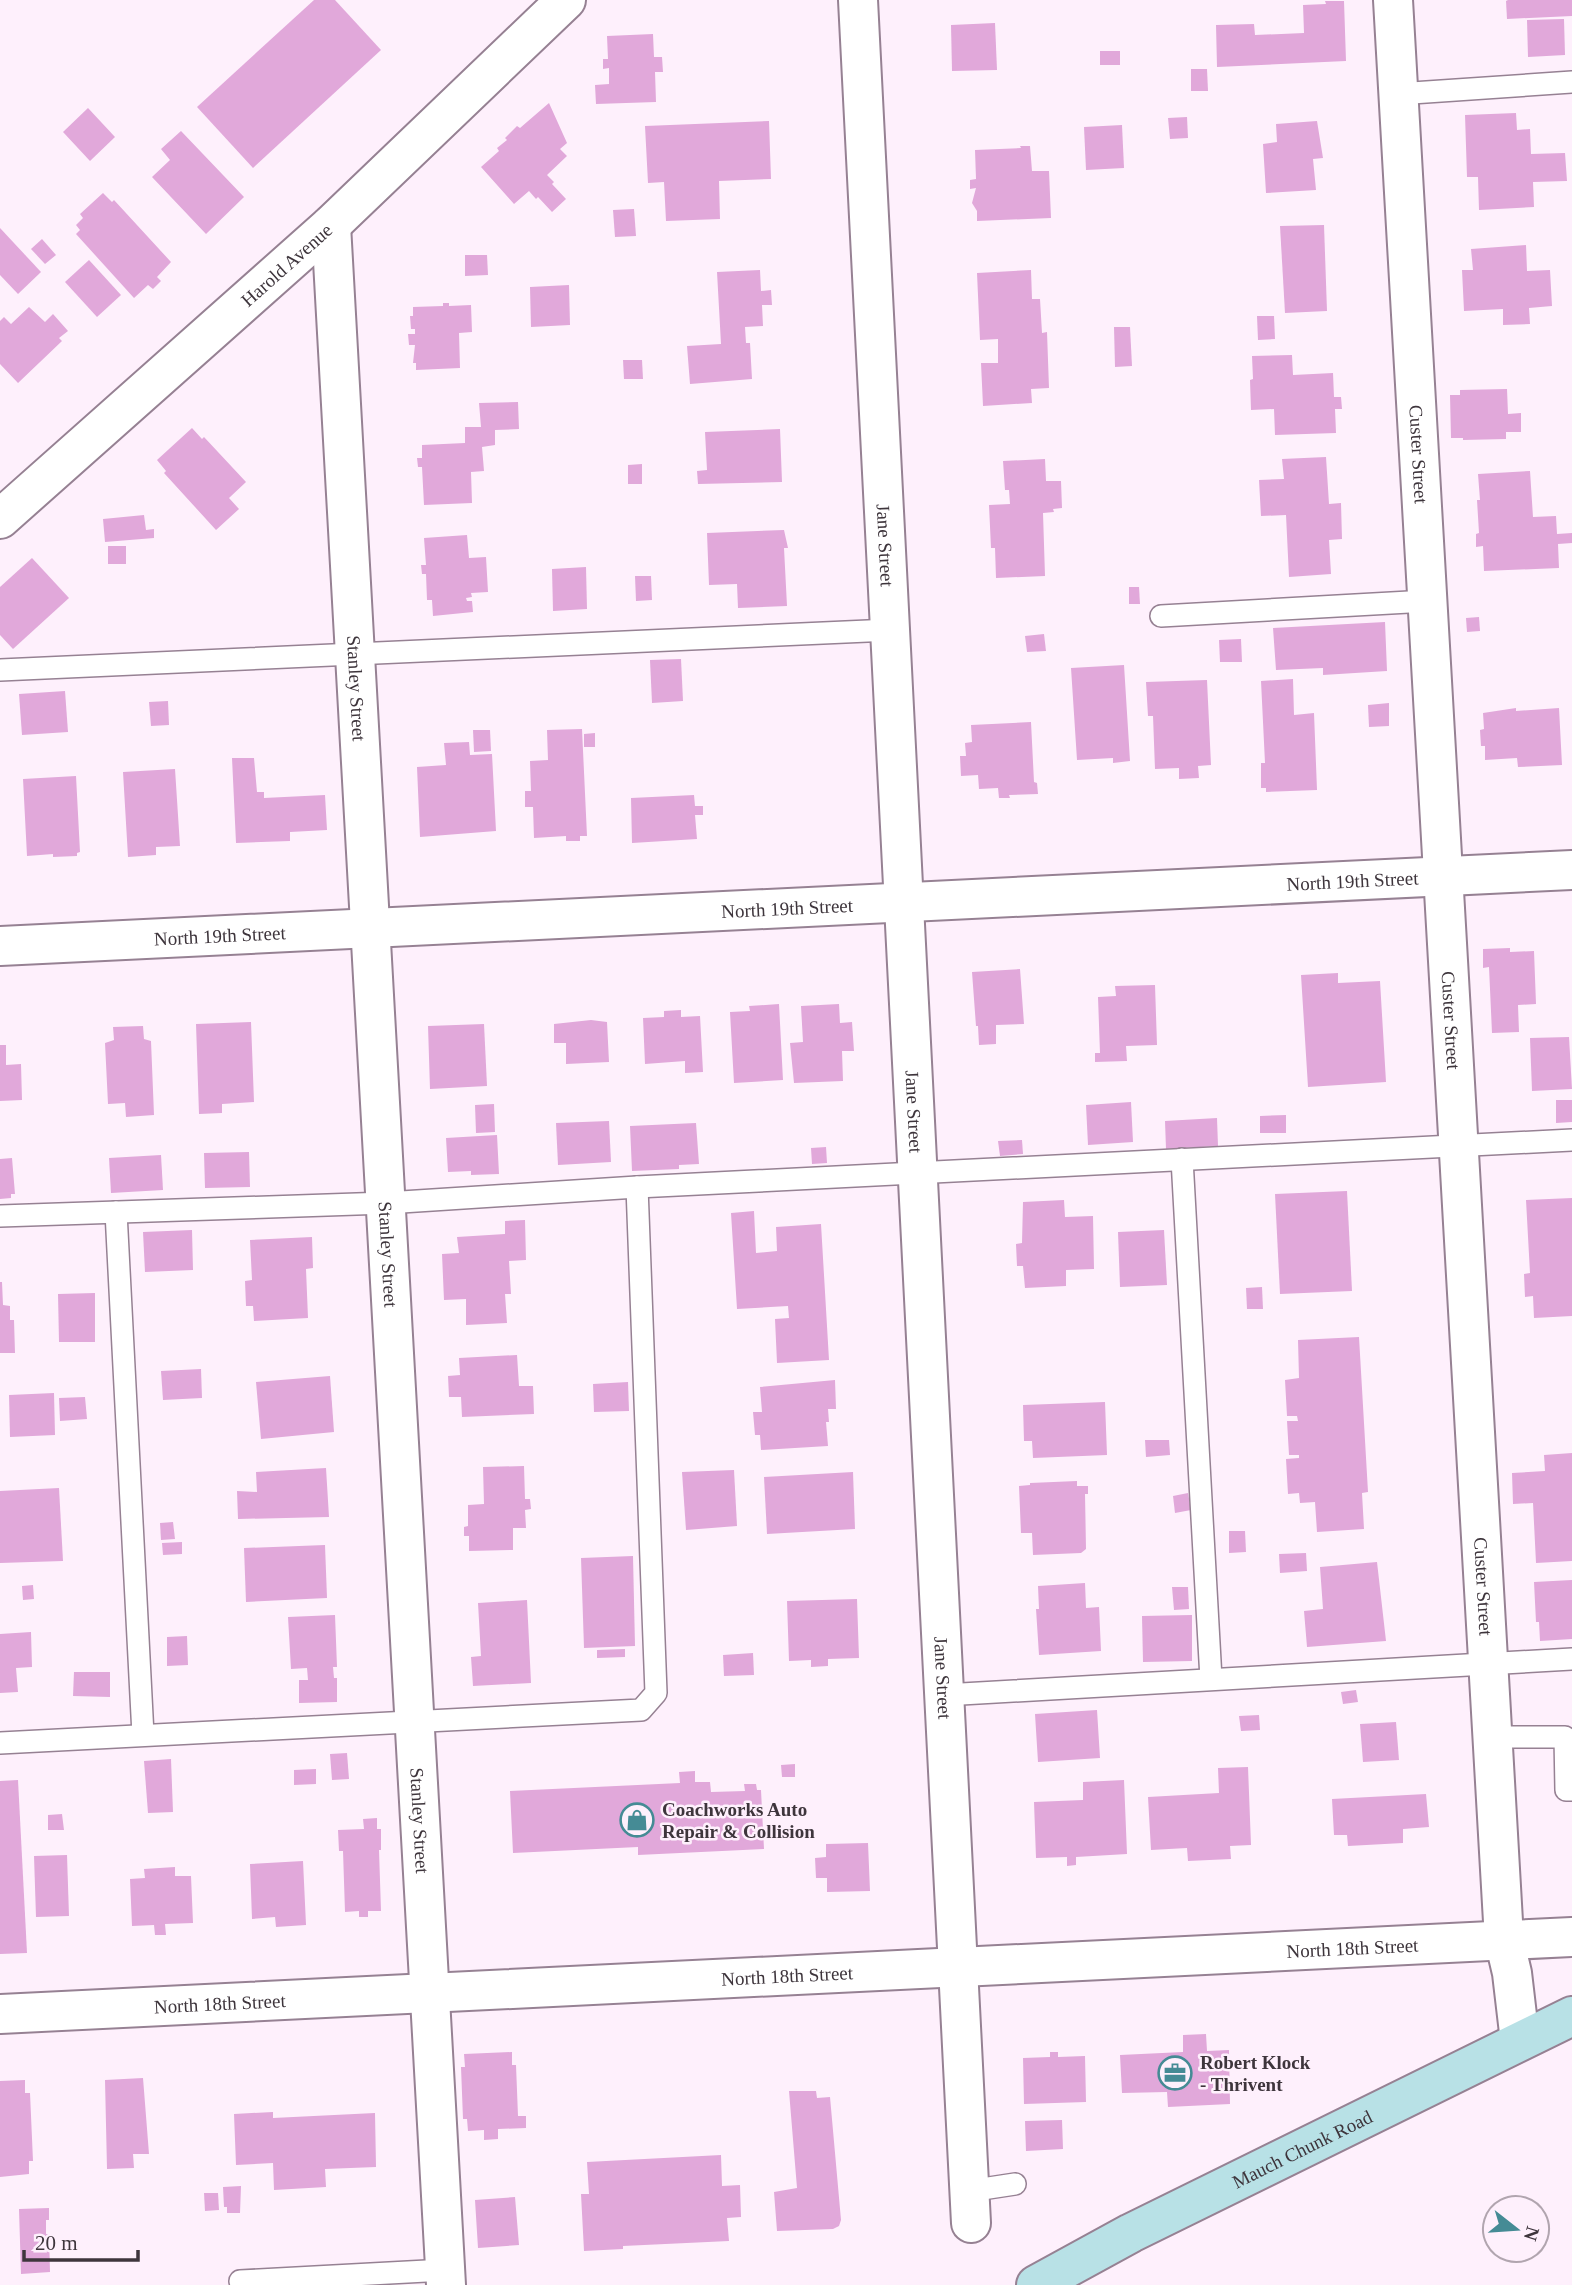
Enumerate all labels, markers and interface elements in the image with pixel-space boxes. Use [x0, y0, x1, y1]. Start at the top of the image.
street label: Harold Avenue [237, 219, 336, 310]
street label: Custer Street [1406, 404, 1432, 505]
street label: Jane Street [873, 503, 898, 588]
street label: Stanley Street [343, 635, 370, 743]
street label: North 19th Street [1286, 867, 1420, 894]
street label: North 19th Street [721, 894, 854, 922]
street label: North 19th Street [153, 922, 287, 949]
street label: Custer Street [1438, 970, 1465, 1071]
street label: Jane Street [902, 1070, 927, 1154]
street label: Stanley Street [375, 1201, 402, 1309]
street label: Custer Street [1471, 1537, 1497, 1637]
street label: Jane Street [931, 1636, 956, 1720]
street label: Stanley Street [407, 1767, 434, 1875]
place label: Coachworks Auto Repair & Collision [662, 1799, 815, 1842]
shop icon: Coachworks Auto Repair & Collision [618, 1801, 656, 1839]
street label: North 18th Street [1286, 1934, 1420, 1961]
street label: North 18th Street [721, 1962, 854, 1989]
street label: North 18th Street [153, 1989, 287, 2017]
place label: Robert Klock - Thrivent [1200, 2052, 1311, 2095]
office icon: Robert Klock - Thrivent [1156, 2054, 1194, 2092]
street label: Mauch Chunk Road [1229, 2105, 1376, 2192]
north arrow [1481, 2194, 1551, 2264]
scale bar [24, 2218, 138, 2262]
text: N [1520, 2224, 1544, 2244]
text: 20 m [35, 2231, 78, 2255]

